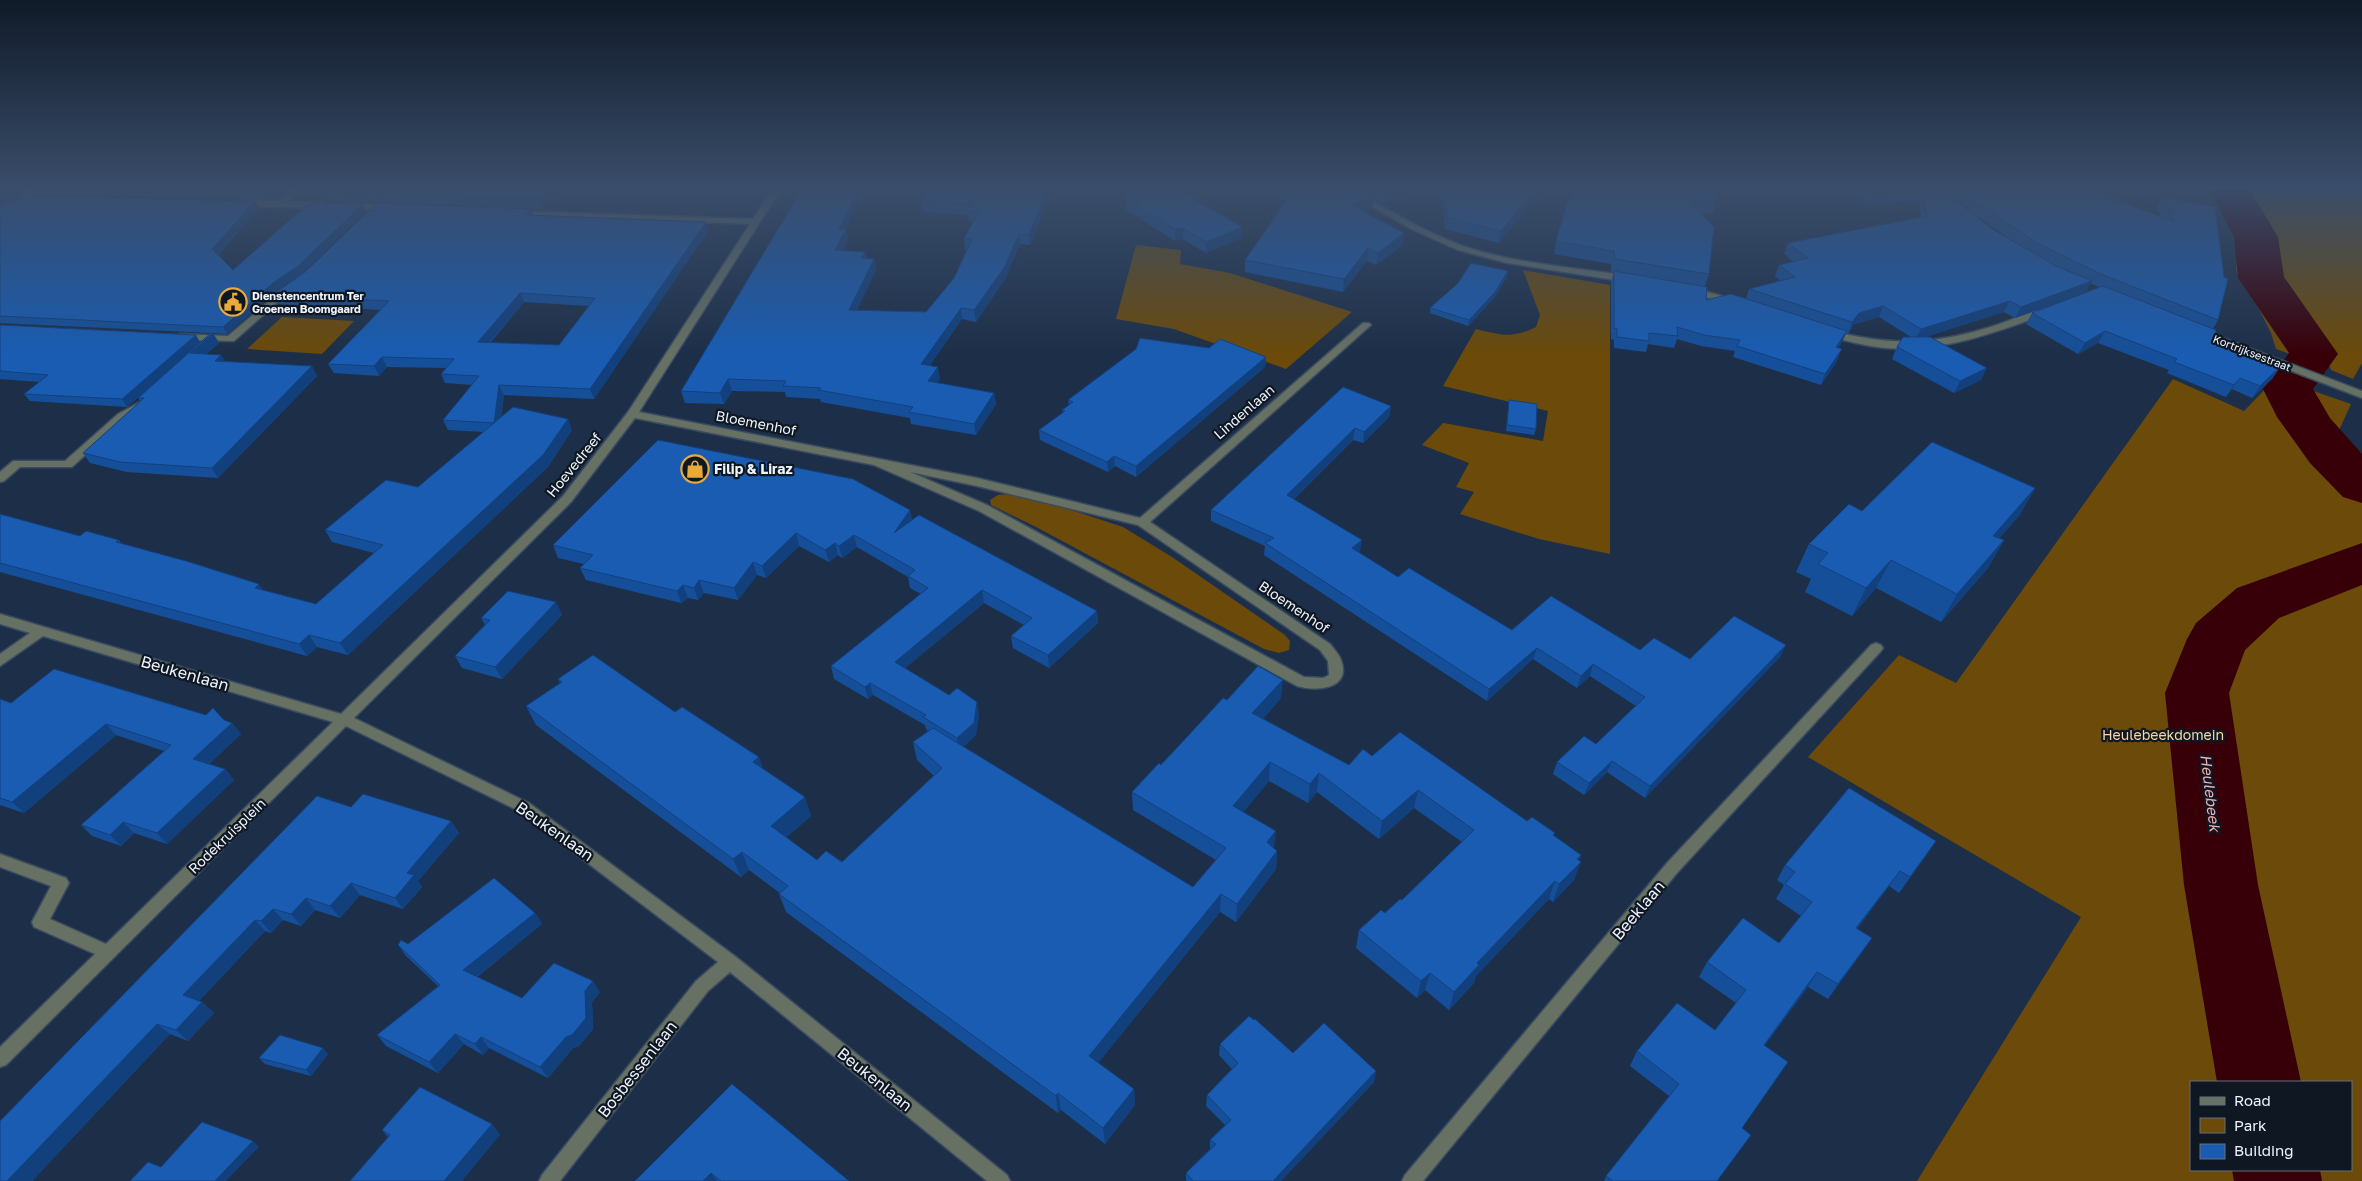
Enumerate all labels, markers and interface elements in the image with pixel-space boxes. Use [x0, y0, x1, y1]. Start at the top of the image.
public building icon: Dienstencentrum Ter Groenen Boomgaard [218, 287, 248, 317]
place label: Dienstencentrum Ter Groenen Boomgaard [252, 289, 365, 315]
street label: Kortrijksestraat [2211, 332, 2293, 373]
street label: Lindenlaan [1210, 381, 1277, 443]
street label: Bloemenhof [715, 406, 798, 439]
street label: Hoevedreef [543, 429, 605, 500]
shop icon: Filip & Liraz [680, 454, 710, 484]
place label: Filip & Liraz [714, 460, 793, 477]
street label: Bloemenhof [1256, 577, 1333, 636]
street label: Beukenlaan [139, 651, 231, 695]
park label: Heulebeekdomein [2102, 726, 2224, 743]
water label: Heulebeek [2197, 753, 2225, 834]
street label: Rodekruisplein [184, 794, 269, 877]
street label: Beukenlaan [512, 797, 598, 865]
street label: Beeklaan [1607, 876, 1669, 944]
street label: Bosbessenlaan [593, 1017, 681, 1121]
street label: Beukenlaan [834, 1043, 916, 1115]
legend [2190, 1081, 2352, 1171]
text: Road [2234, 1091, 2271, 1109]
text: Park [2234, 1116, 2267, 1134]
text: Building [2234, 1141, 2294, 1159]

